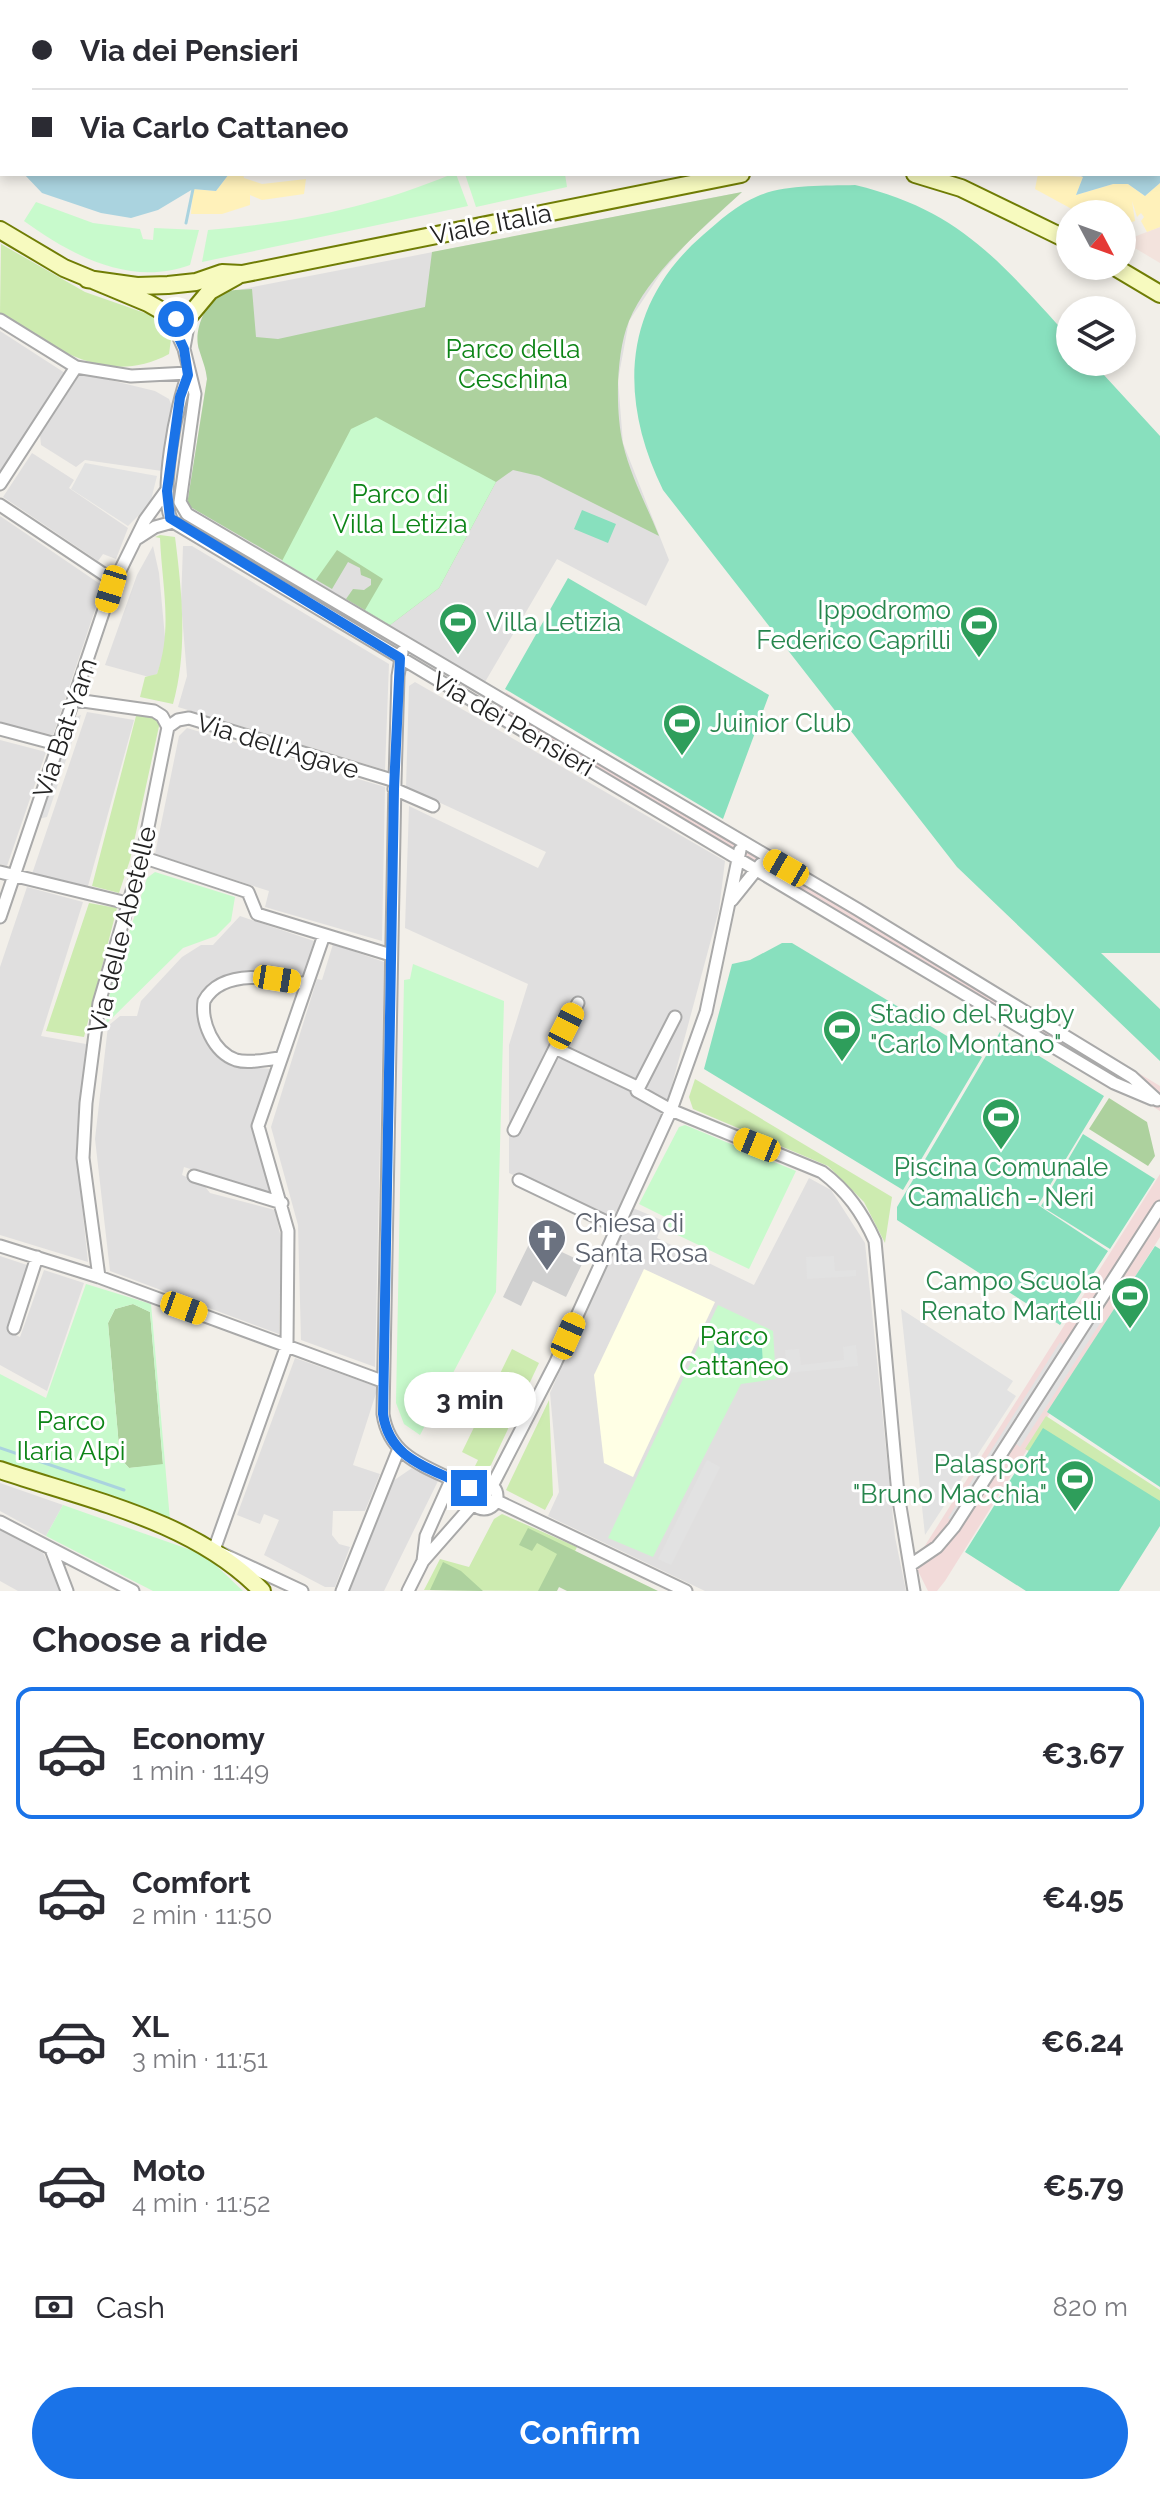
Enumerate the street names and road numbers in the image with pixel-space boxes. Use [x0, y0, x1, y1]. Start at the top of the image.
street label: Viale Italia [428, 198, 554, 250]
street label: Via Bat-Yam [27, 654, 103, 802]
street label: Via dei Pensieri [426, 665, 600, 783]
street label: Via dell'Agave [193, 707, 363, 785]
street label: Via delle Abetelle [82, 823, 162, 1037]

